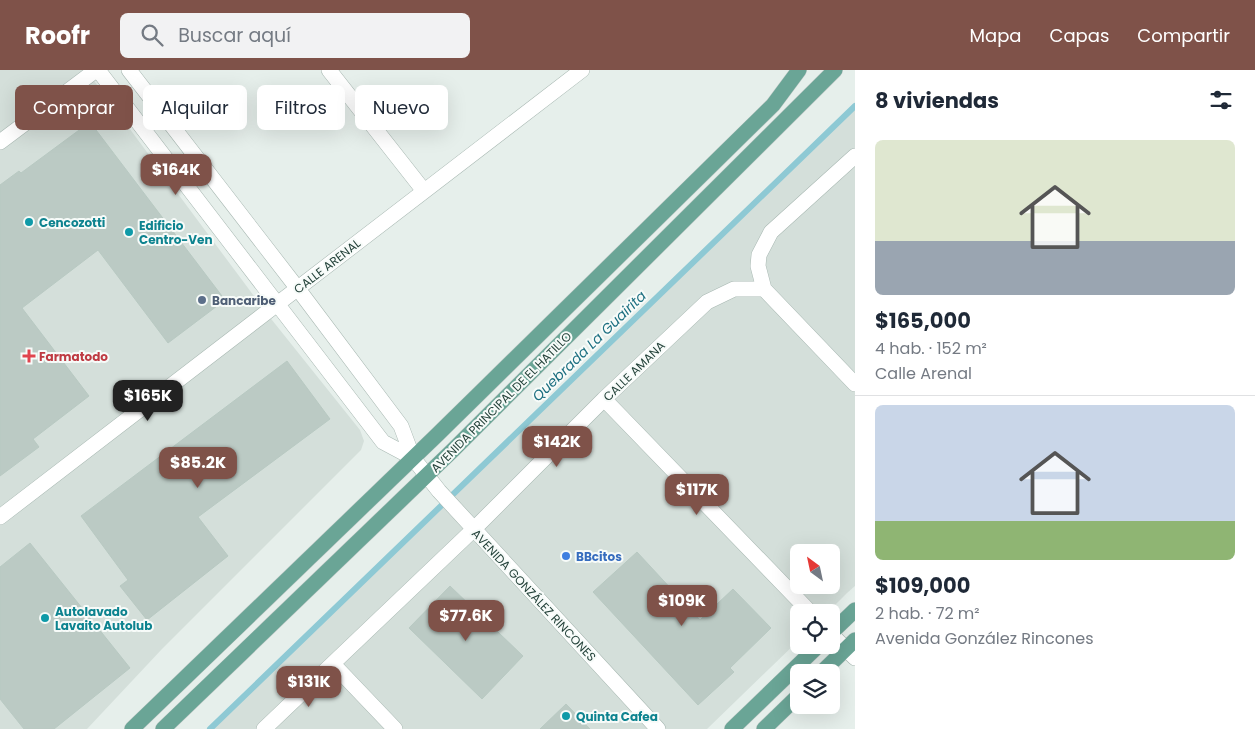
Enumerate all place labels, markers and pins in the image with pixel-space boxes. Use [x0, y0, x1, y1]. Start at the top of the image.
pin: $164K [141, 154, 211, 196]
place label: Cencozotti [39, 214, 105, 231]
marker: Cencozotti [23, 216, 35, 228]
place label: Edificio Centro-Ven [139, 217, 212, 248]
marker: Edificio Centro-Ven [123, 226, 135, 238]
place label: Bancaribe [212, 292, 276, 309]
marker: Bancaribe [196, 294, 208, 306]
place label: Farmatodo [39, 348, 108, 365]
marker: Farmatodo [23, 350, 35, 362]
pin: $165K [113, 380, 183, 422]
pin: $142K [522, 426, 592, 468]
pin: $85.2K [157, 446, 239, 489]
pin: $117K [662, 474, 732, 516]
place label: BBcitos [576, 548, 622, 565]
marker: BBcitos [560, 550, 572, 562]
pin: $109K [647, 584, 717, 627]
pin: $77.6K [425, 600, 507, 642]
place label: Autolavado Lavaito Autolub [55, 603, 152, 634]
marker: Autolavado Lavaito Autolub [39, 612, 51, 624]
pin: $131K [274, 666, 344, 708]
place label: Quinta Cafea [576, 708, 658, 725]
marker: Quinta Cafea [560, 710, 572, 722]

